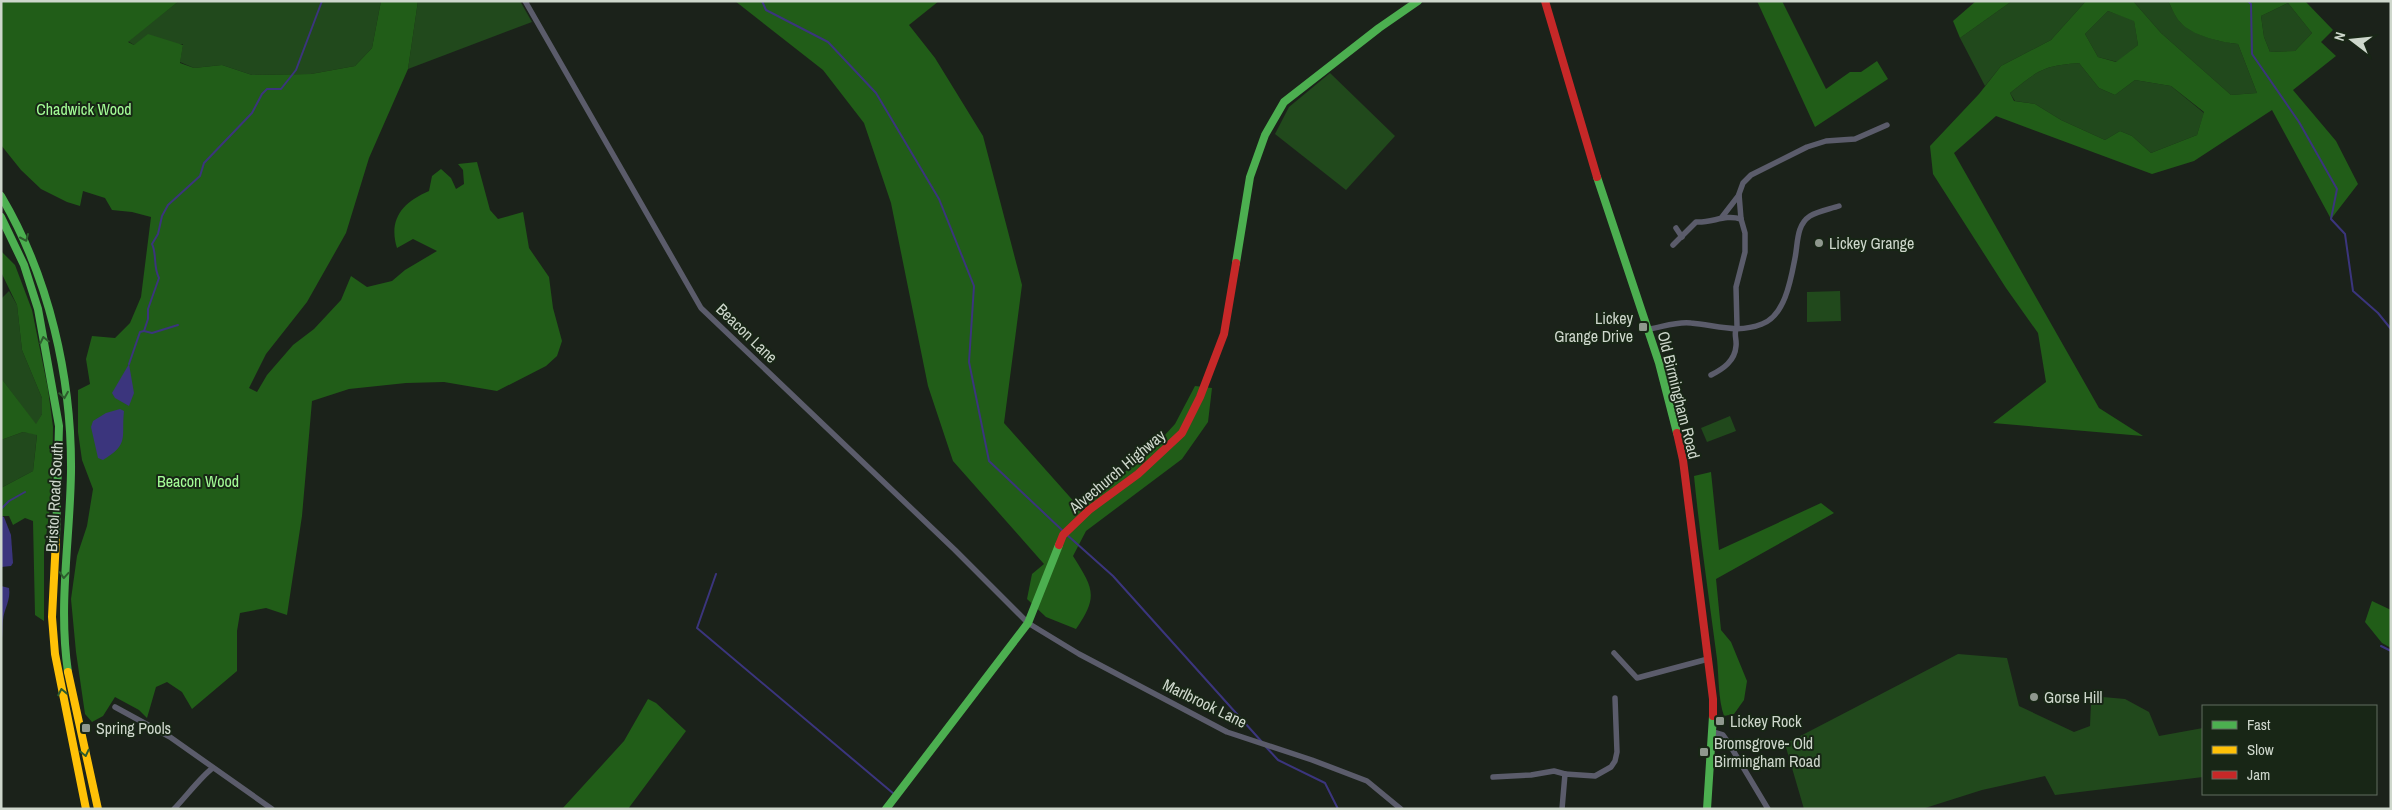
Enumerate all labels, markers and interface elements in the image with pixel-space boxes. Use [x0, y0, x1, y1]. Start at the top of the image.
north arrow [2327, 15, 2377, 65]
text: N [2330, 30, 2349, 43]
park label: Chadwick Wood [36, 98, 132, 120]
place label: Lickey Grange [1829, 232, 1914, 254]
one-way arrow [18, 233, 29, 242]
marker: Lickey Grange [1813, 237, 1825, 249]
street label: Beacon Lane [712, 298, 782, 368]
place label: Lickey Grange Drive [1554, 307, 1633, 347]
marker: Lickey Grange Drive [1637, 321, 1649, 333]
street label: Old Birmingham Road [1653, 329, 1705, 461]
one-way arrow [39, 335, 50, 344]
one-way arrow [59, 391, 69, 400]
street label: Alvechurch Highway [1063, 424, 1170, 519]
street label: Bristol Road South [40, 441, 68, 553]
park label: Beacon Wood [157, 470, 239, 492]
one-way arrow [58, 571, 69, 579]
street label: Marlbrook Lane [1159, 673, 1251, 733]
place label: Gorse Hill [2044, 686, 2102, 708]
one-way arrow [58, 688, 68, 697]
marker: Gorse Hill [2028, 691, 2040, 703]
legend [2202, 705, 2377, 795]
place label: Lickey Rock [1730, 710, 1802, 732]
text: Fast [2247, 714, 2271, 735]
marker: Lickey Rock [1714, 715, 1726, 727]
place label: Spring Pools [96, 717, 171, 739]
marker: Spring Pools [80, 722, 92, 734]
place label: Bromsgrove- Old Birmingham Road [1714, 732, 1820, 772]
text: Slow [2247, 739, 2274, 760]
marker: Bromsgrove- Old Birmingham Road [1698, 746, 1710, 758]
one-way arrow [79, 748, 90, 757]
text: Jam [2247, 764, 2270, 785]

